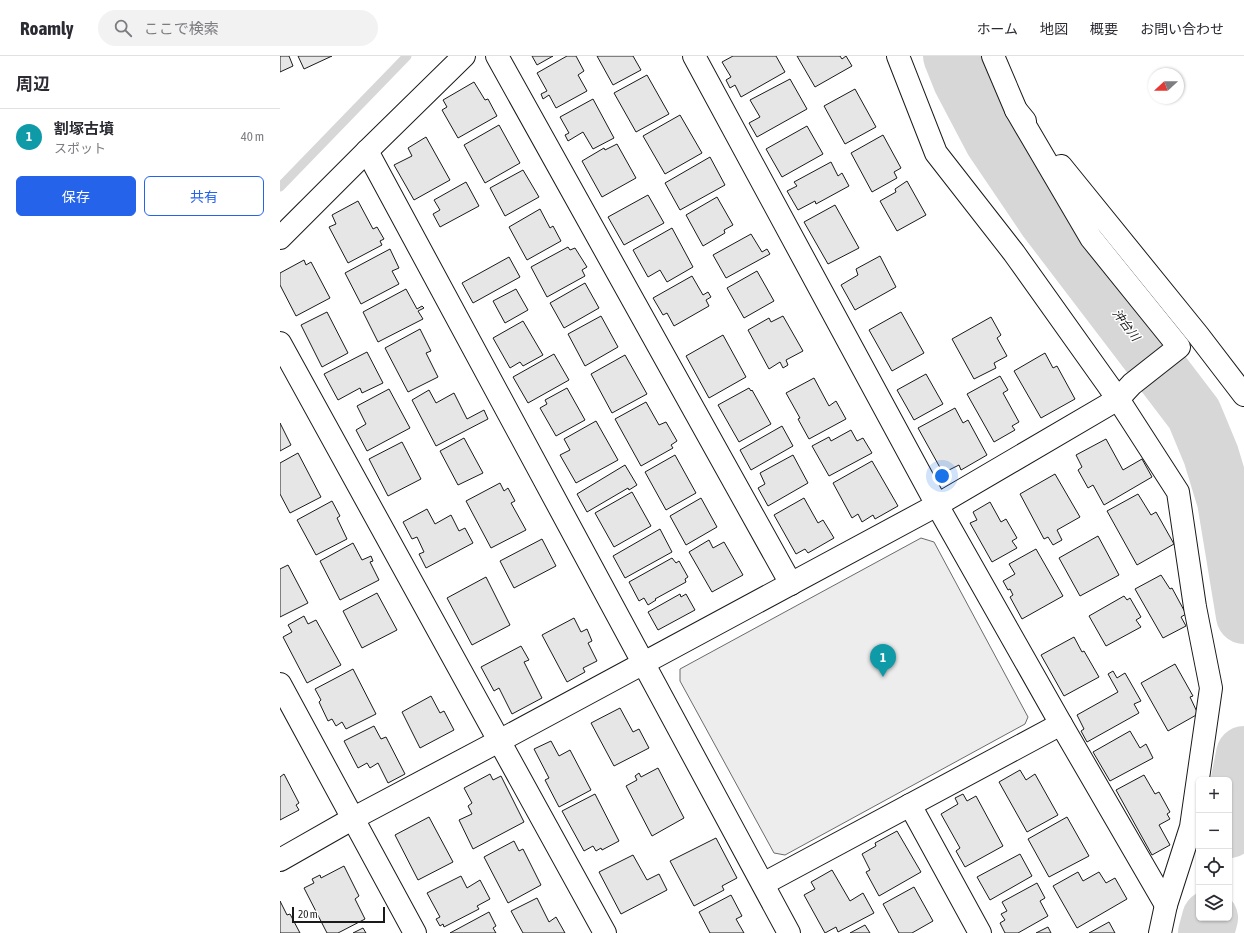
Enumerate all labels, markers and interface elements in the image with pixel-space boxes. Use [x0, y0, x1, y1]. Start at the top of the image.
search box [98, 10, 378, 46]
text: Roamly [20, 17, 74, 39]
icon: search [112, 17, 134, 39]
text: ここで検索 [144, 20, 219, 37]
text: ホーム [976, 21, 1018, 37]
text: 地図 [1040, 21, 1068, 37]
text: 概要 [1090, 21, 1118, 37]
text: お問い合わせ [1140, 21, 1224, 37]
north arrow [1148, 68, 1184, 104]
text: 周辺 [16, 74, 50, 94]
text: 割塚古墳 [54, 120, 114, 137]
text: 1 [26, 129, 32, 144]
text: 40 m [241, 129, 264, 144]
text: スポット [54, 141, 106, 156]
button: 保存 [16, 176, 136, 216]
button: 共有 [144, 176, 264, 216]
water label: 沖台川 [1110, 306, 1144, 345]
your location [932, 466, 952, 486]
pin: 1 [870, 644, 896, 677]
map controls [1196, 777, 1232, 921]
button: + [1196, 777, 1232, 813]
button: − [1196, 813, 1232, 849]
button: locate [1196, 849, 1232, 885]
button: layers [1196, 885, 1232, 921]
scale bar [292, 905, 385, 924]
text: 20 m [298, 908, 318, 920]

